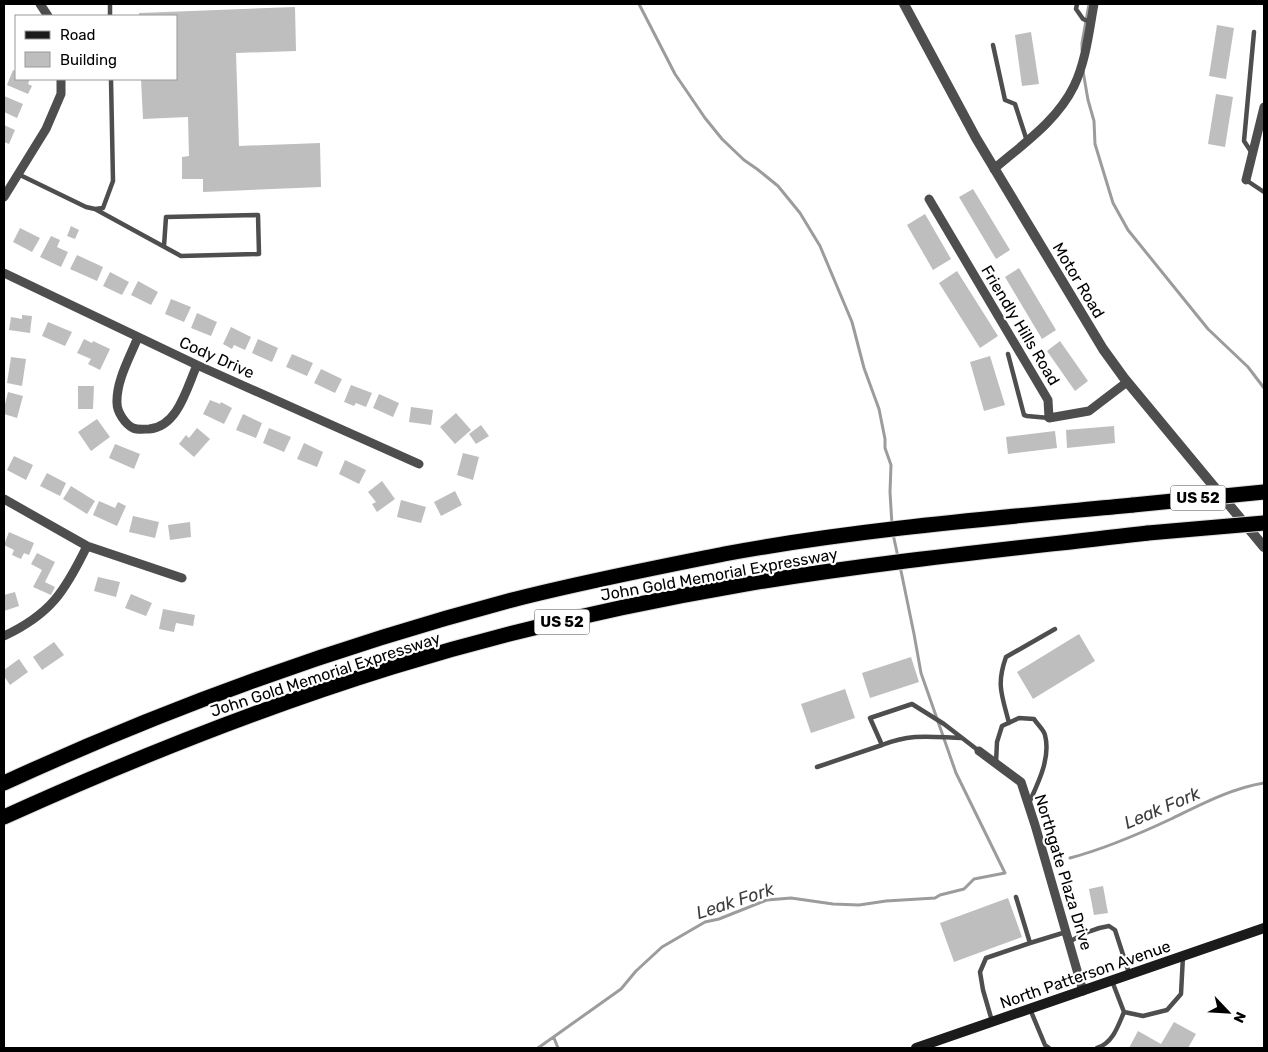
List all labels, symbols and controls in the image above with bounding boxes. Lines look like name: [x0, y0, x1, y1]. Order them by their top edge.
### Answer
legend: [15, 15, 178, 80]
text: Road: [60, 26, 96, 44]
text: Building: [60, 51, 117, 69]
street label: Motor Road: [1049, 239, 1109, 321]
street label: Friendly Hills Road: [977, 262, 1064, 389]
street label: Cody Drive: [176, 332, 257, 382]
road number: US 52: [1170, 486, 1226, 510]
street label: John Gold Memorial Expressway: [599, 544, 839, 605]
road number: US 52: [534, 610, 590, 634]
street label: John Gold Memorial Expressway: [208, 628, 443, 721]
water label: Leak Fork: [1121, 782, 1204, 834]
street label: Northgate Plaza Drive: [1031, 792, 1096, 953]
water label: Leak Fork: [693, 878, 777, 924]
street label: North Patterson Avenue: [997, 936, 1173, 1013]
north arrow: [1203, 987, 1253, 1037]
text: N: [1229, 1009, 1249, 1025]

